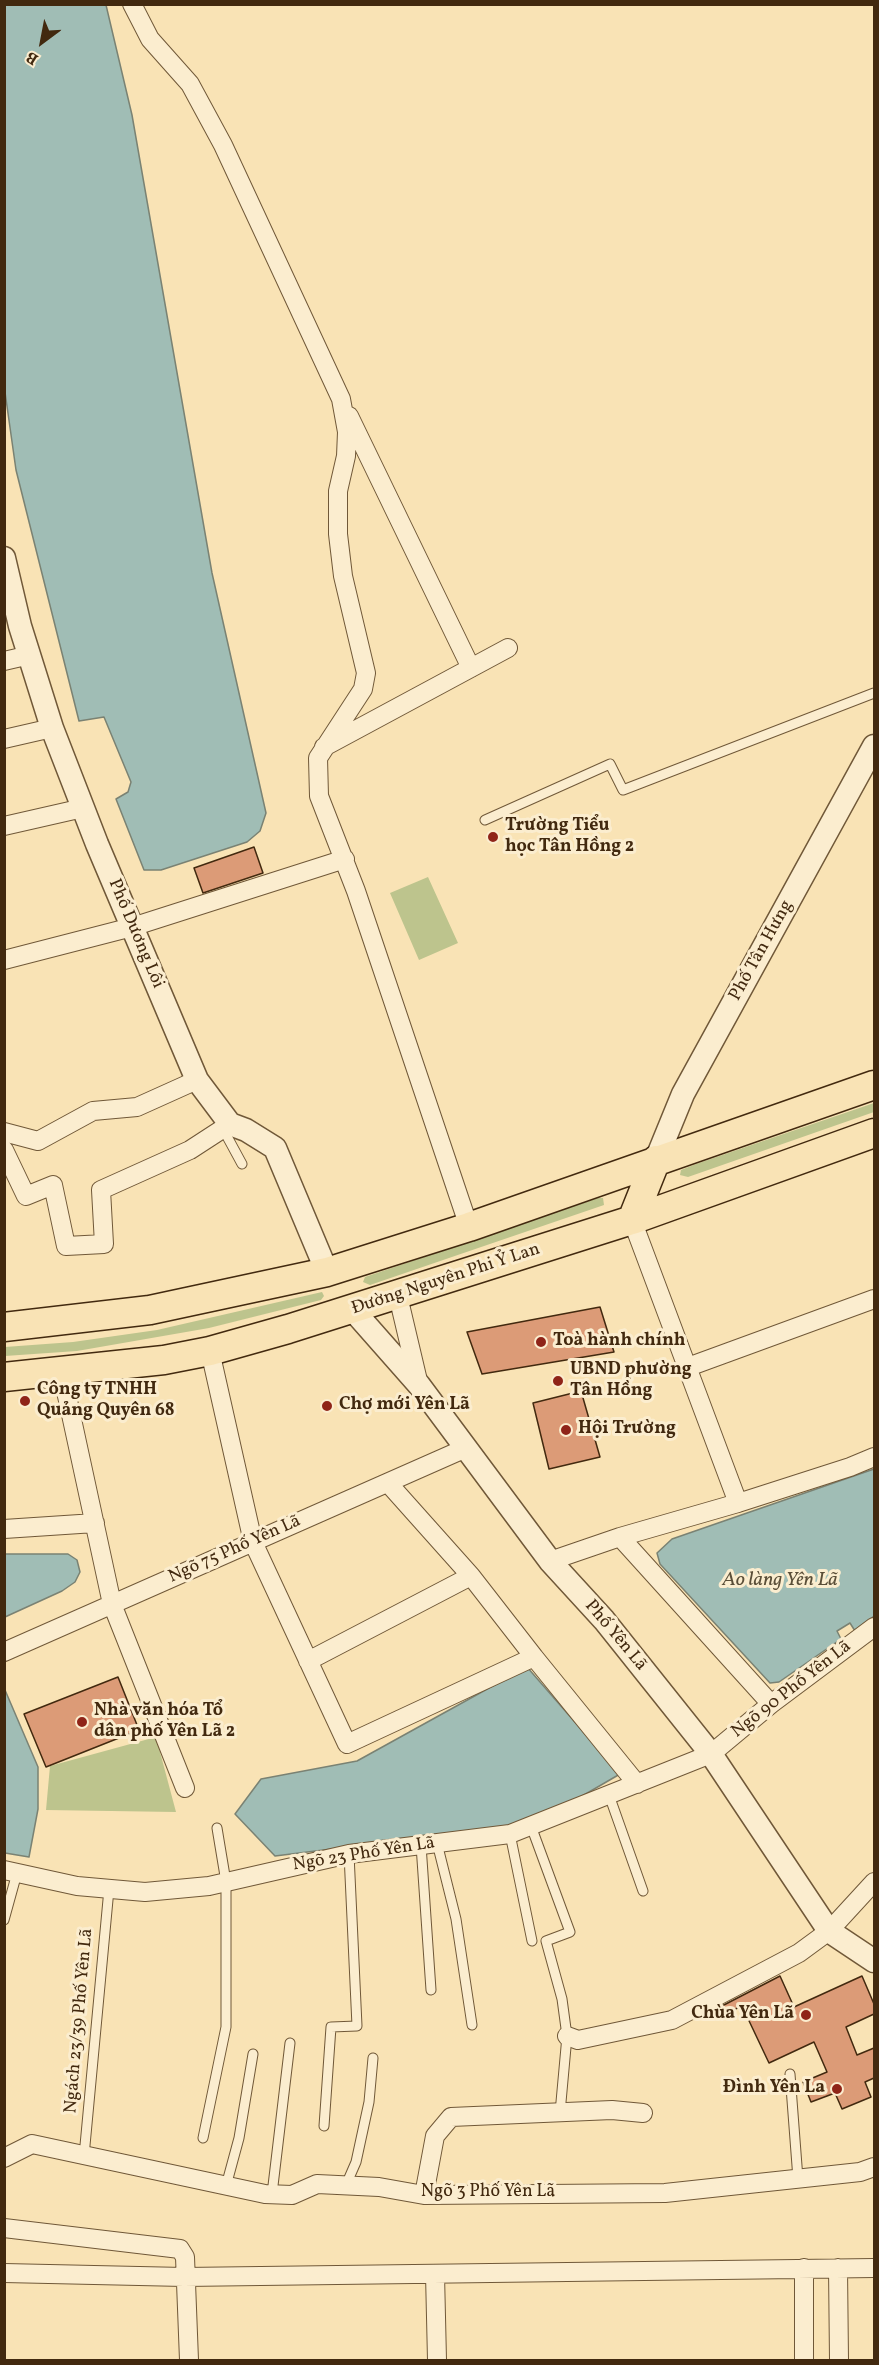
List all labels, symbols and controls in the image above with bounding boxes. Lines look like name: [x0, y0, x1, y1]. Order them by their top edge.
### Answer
north arrow: [12, 12, 72, 72]
text: B: [22, 45, 43, 69]
place label: Trường Tiểu học Tân Hồng 2: [505, 816, 634, 858]
marker: Trường Tiểu học Tân Hồng 2: [486, 830, 500, 844]
street label: Phố Dương Lôi: [102, 876, 168, 992]
street label: Phố Tân Hưng: [725, 897, 799, 1005]
street label: Đường Nguyên Phi Ỷ Lan: [349, 1239, 543, 1321]
place label: Toà hành chính: [553, 1331, 686, 1353]
marker: Toà hành chính: [534, 1335, 548, 1349]
place label: UBND phường Tân Hồng: [570, 1360, 692, 1402]
marker: UBND phường Tân Hồng: [551, 1374, 565, 1388]
place label: Công ty TNHH Quảng Quyên 68: [37, 1380, 175, 1422]
marker: Công ty TNHH Quảng Quyên 68: [18, 1394, 32, 1408]
place label: Chợ mới Yên Lã: [339, 1395, 470, 1417]
marker: Chợ mới Yên Lã: [320, 1399, 334, 1413]
place label: Hội Trường: [578, 1419, 676, 1441]
marker: Hội Trường: [559, 1423, 573, 1437]
street label: Ngõ 75 Phố Yên Lã: [165, 1511, 305, 1589]
water label: Ao làng Yên Lã: [722, 1569, 838, 1593]
street label: Phố Yên Lã: [579, 1596, 651, 1676]
street label: Ngõ 90 Phố Yên Lã: [728, 1637, 856, 1743]
place label: Nhà văn hóa Tổ dân phố Yên Lã 2: [94, 1701, 235, 1744]
marker: Nhà văn hóa Tổ dân phố Yên Lã 2: [75, 1715, 89, 1729]
street label: Ngõ 23 Phố Yên Lã: [291, 1833, 437, 1877]
street label: Ngách 23/39 Phố Yên Lã: [61, 1928, 99, 2114]
place label: Chùa Yên Lã: [691, 2004, 794, 2026]
marker: Chùa Yên Lã: [799, 2008, 813, 2022]
place label: Đình Yên La: [723, 2078, 825, 2100]
marker: Đình Yên La: [830, 2082, 844, 2096]
street label: Ngõ 3 Phố Yên Lã: [421, 2182, 555, 2204]

